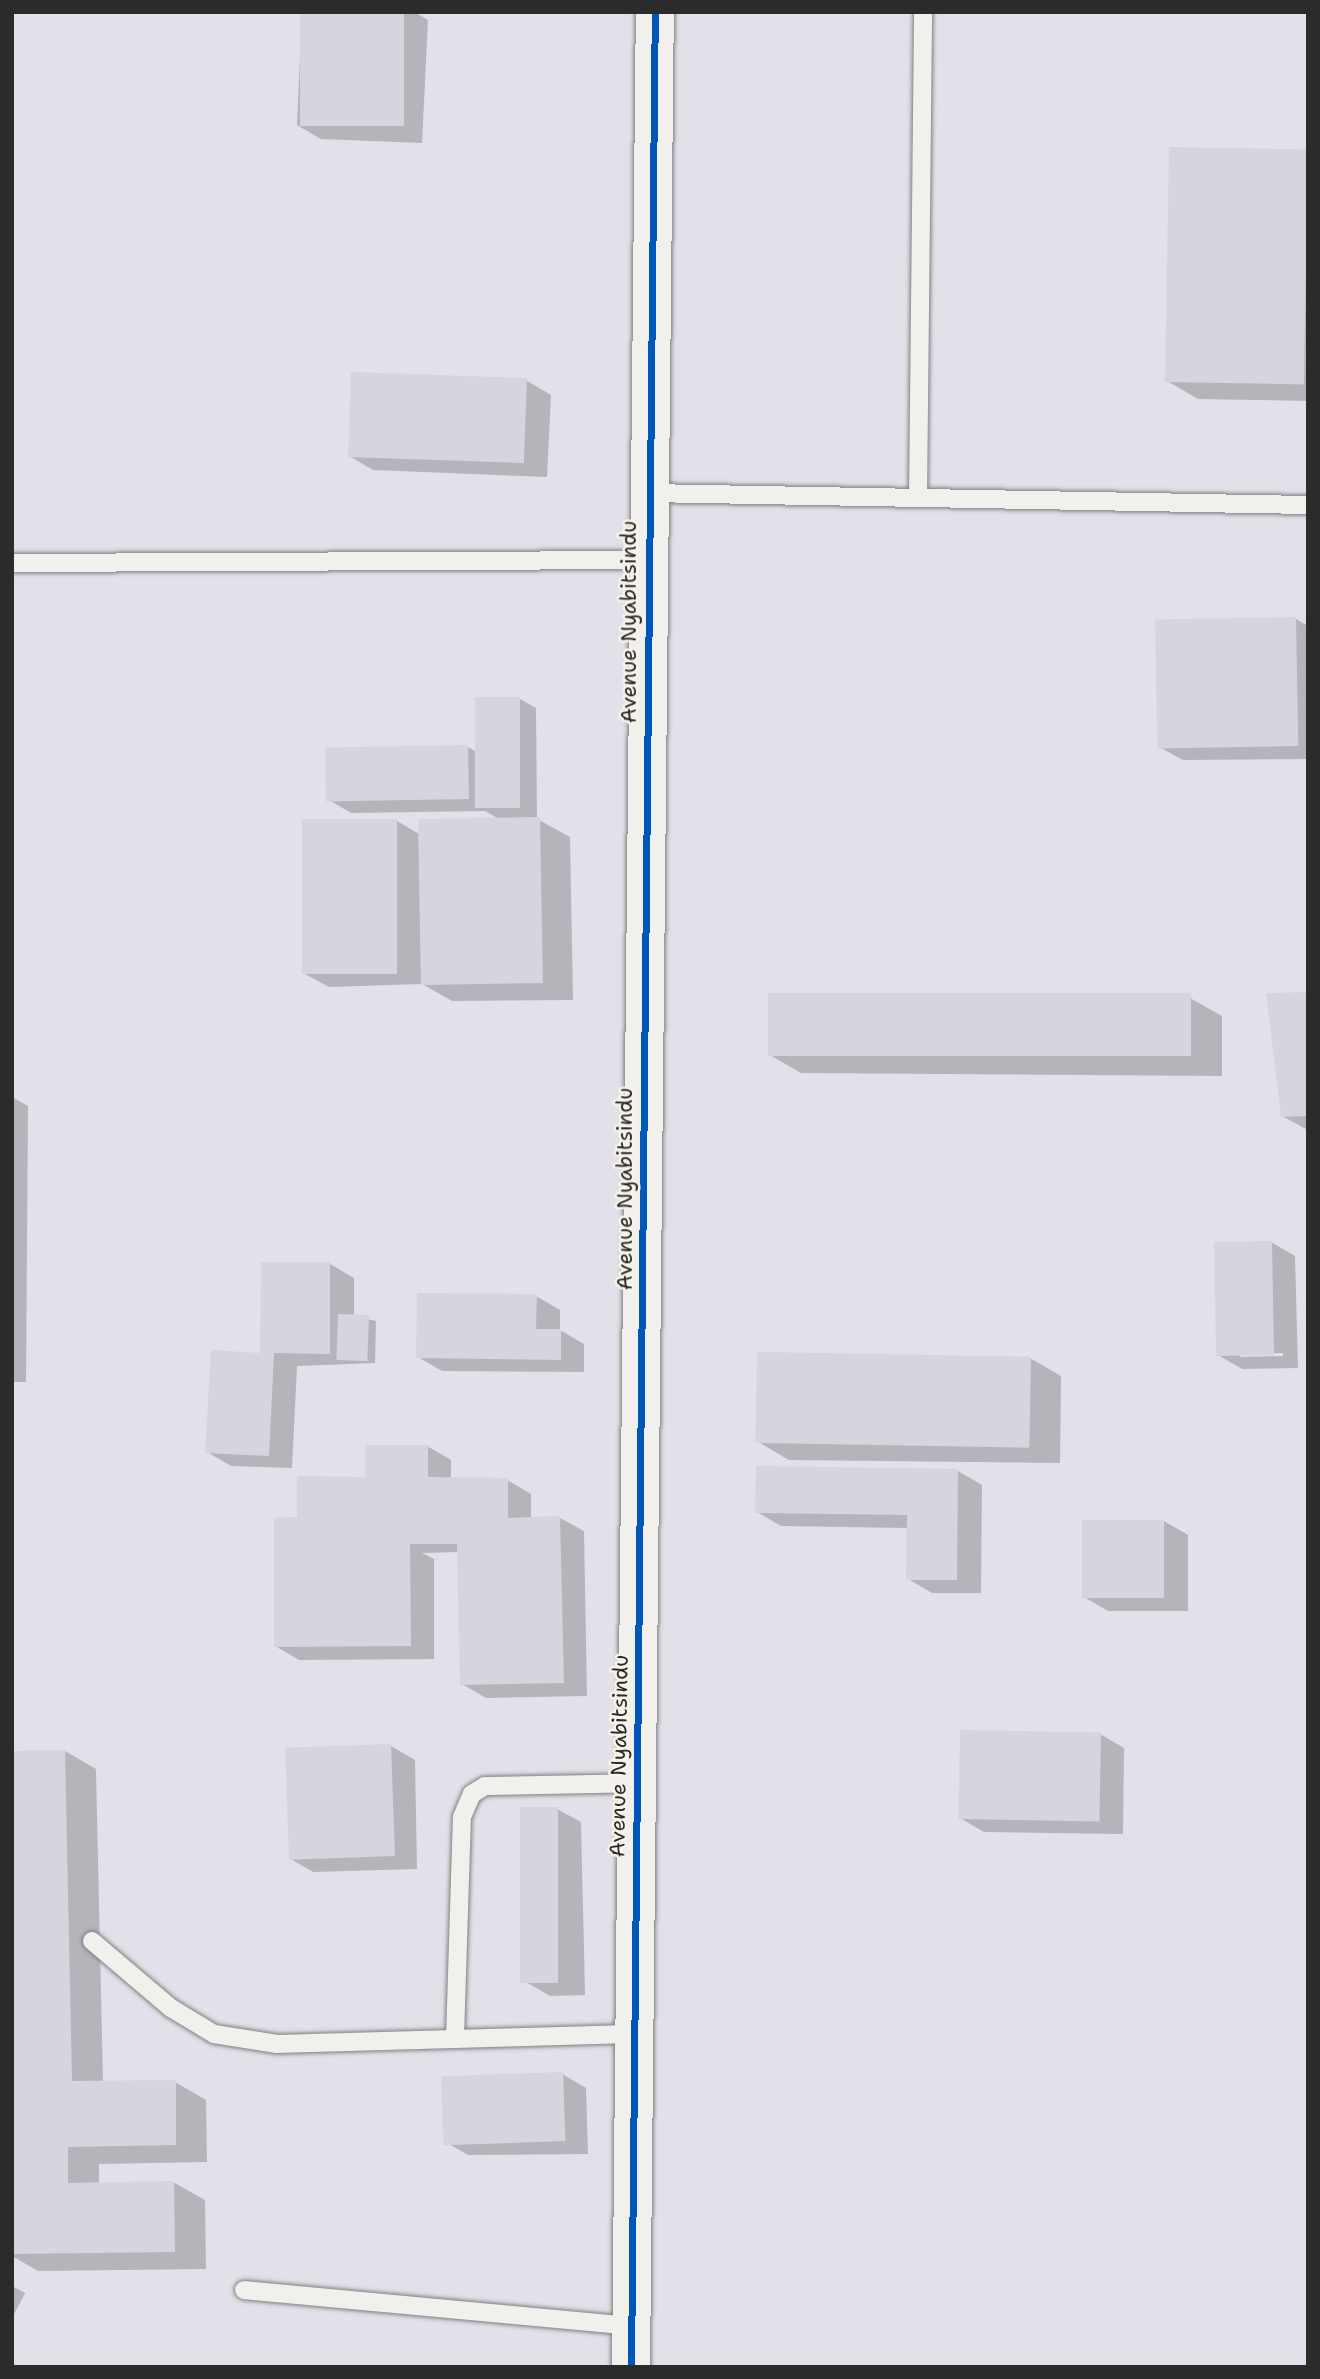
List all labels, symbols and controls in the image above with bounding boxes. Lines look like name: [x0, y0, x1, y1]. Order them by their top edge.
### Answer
street label: Avenue Nyabitsindu: [616, 521, 642, 723]
street label: Avenue Nyabitsindu: [612, 1088, 638, 1290]
street label: Avenue Nyabitsindu: [605, 1655, 633, 1857]

